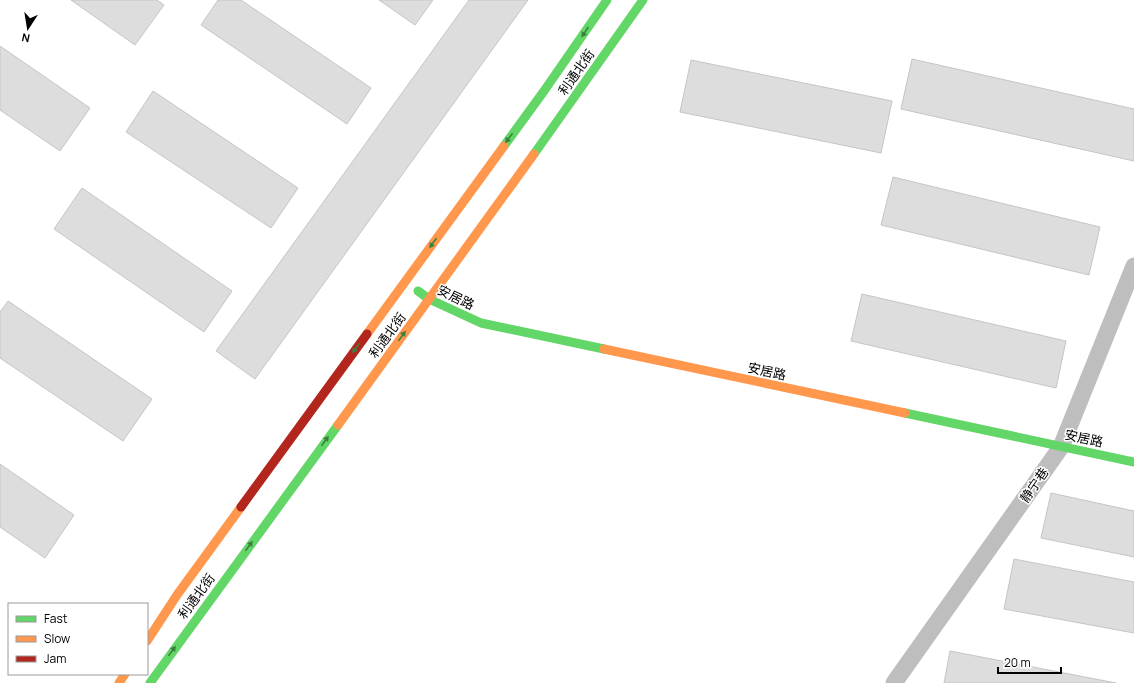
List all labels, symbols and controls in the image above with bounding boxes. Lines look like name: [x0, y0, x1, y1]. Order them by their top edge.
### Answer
north arrow: [8, 8, 48, 48]
one-way arrow: [581, 27, 589, 37]
text: N: [20, 30, 31, 46]
street label: 利通北街: [554, 46, 598, 98]
one-way arrow: [505, 133, 513, 143]
one-way arrow: [429, 238, 437, 248]
street label: 安居路: [435, 280, 477, 314]
street label: 利通北街: [364, 309, 410, 361]
one-way arrow: [398, 331, 406, 342]
one-way arrow: [352, 343, 360, 354]
street label: 安居路: [746, 358, 788, 384]
street label: 安居路: [1063, 425, 1105, 451]
one-way arrow: [321, 436, 329, 446]
street label: 静宁巷: [1015, 464, 1053, 506]
one-way arrow: [245, 541, 253, 551]
street label: 利通北街: [173, 570, 219, 622]
legend: [8, 603, 148, 675]
text: Fast: [44, 610, 68, 627]
text: Slow: [44, 630, 70, 647]
one-way arrow: [168, 646, 176, 656]
scale bar: [998, 649, 1061, 675]
text: Jam: [44, 650, 66, 667]
text: 20 m: [1004, 654, 1031, 671]

